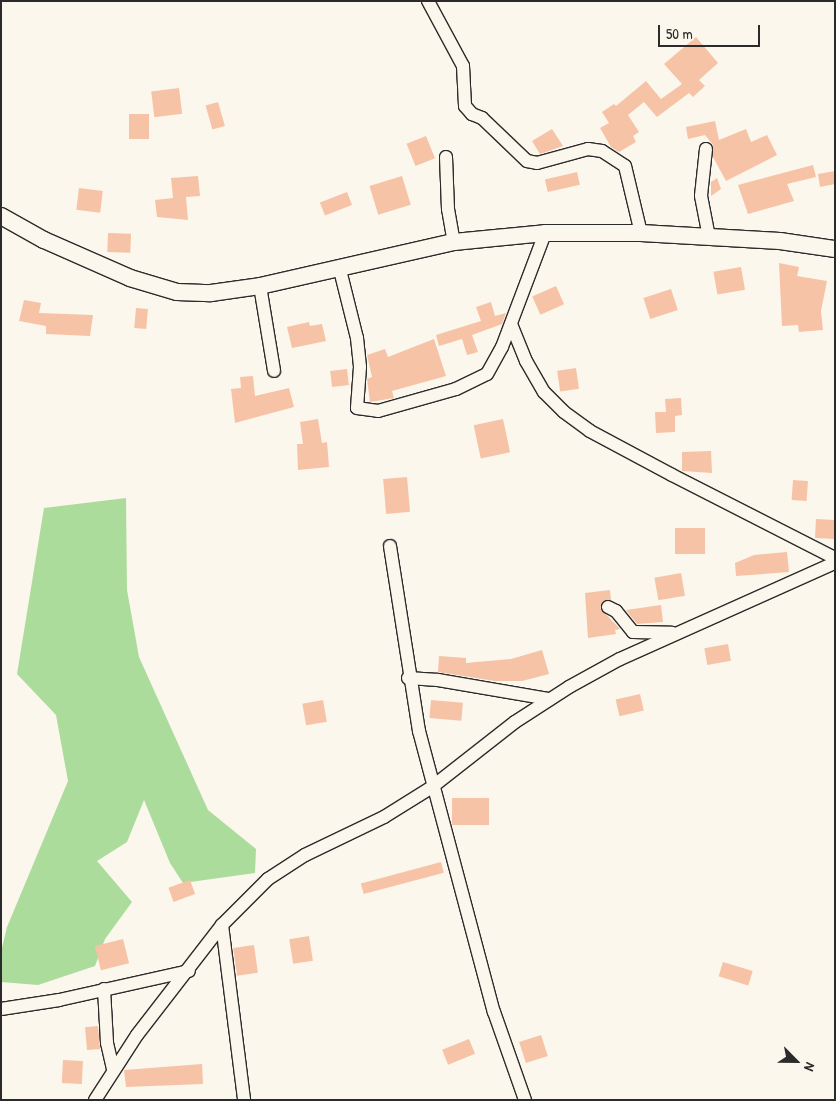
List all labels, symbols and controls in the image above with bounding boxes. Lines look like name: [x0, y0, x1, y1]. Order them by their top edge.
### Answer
scale bar: [661, 15, 764, 47]
text: 50 m: [666, 23, 693, 44]
north arrow: [771, 1036, 821, 1086]
text: N: [800, 1060, 820, 1074]

